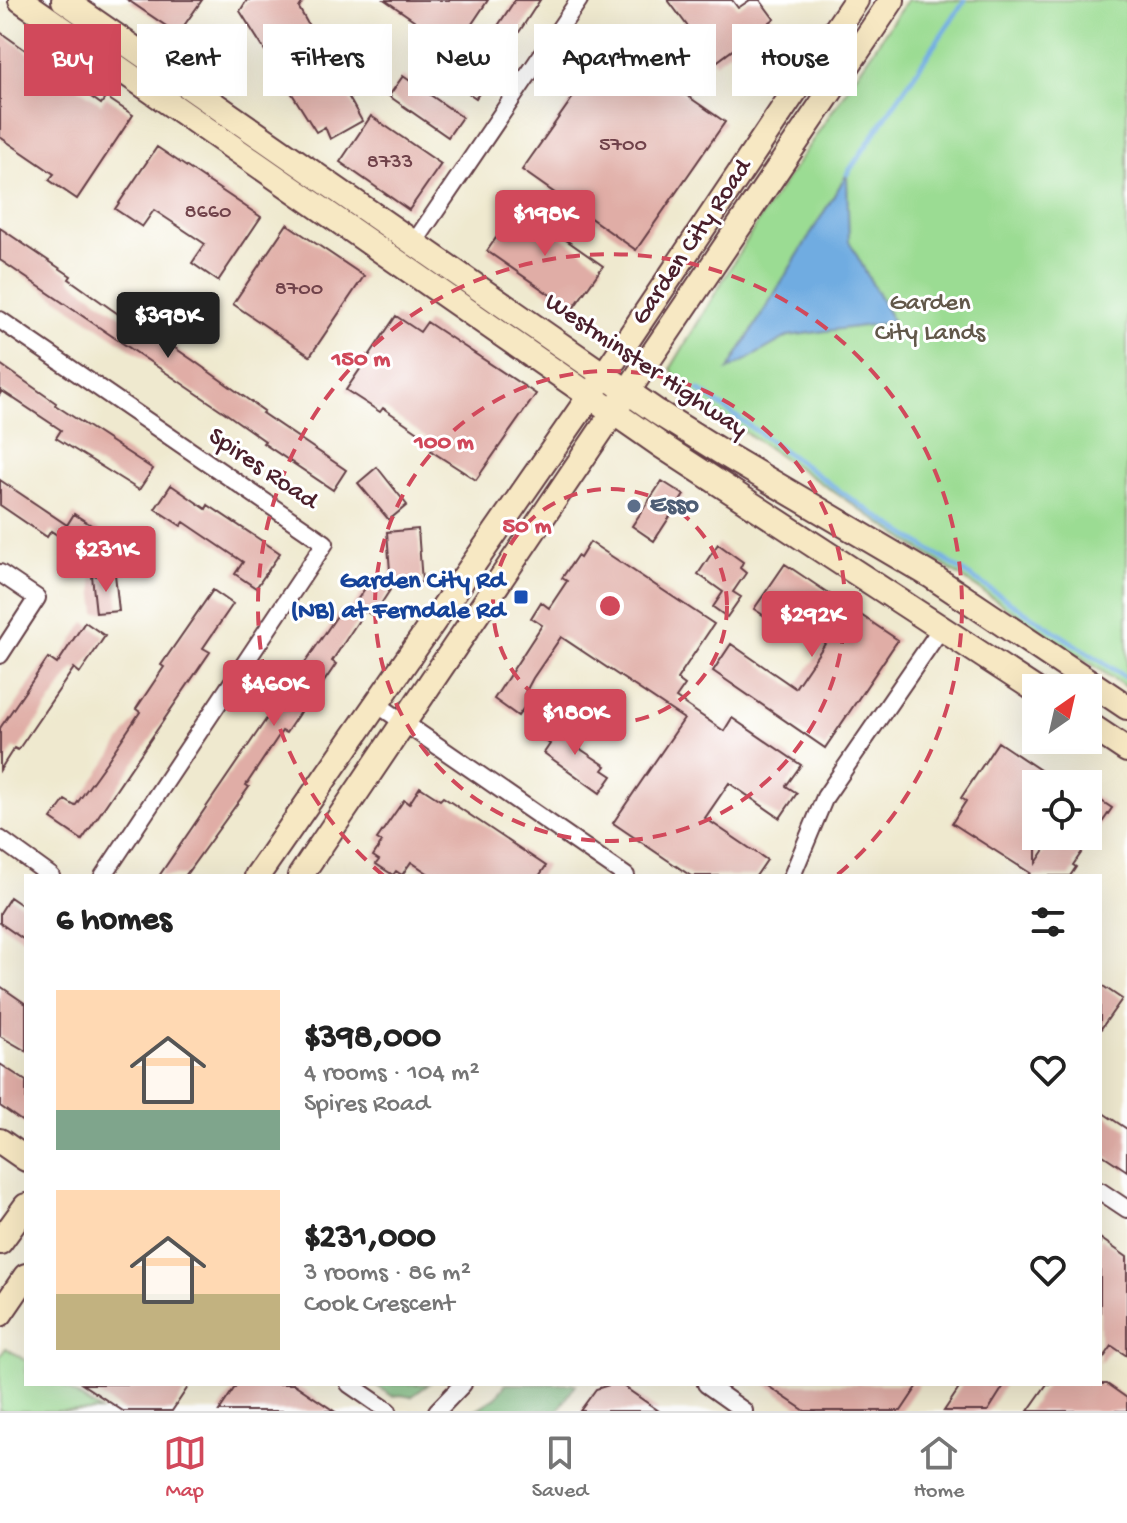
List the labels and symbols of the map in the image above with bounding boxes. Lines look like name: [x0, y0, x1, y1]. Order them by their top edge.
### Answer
house number: 5700: [599, 133, 647, 159]
house number: 8733: [367, 150, 413, 176]
street label: Garden City Road: [626, 153, 761, 332]
pin: $198K: [489, 190, 601, 258]
house number: 8660: [185, 200, 231, 226]
house number: 8700: [275, 277, 323, 303]
street label: Westminster Highway: [538, 288, 752, 446]
park label: Garden City Lands: [875, 289, 987, 350]
pin: $398K: [112, 292, 224, 360]
text: 150 m: [331, 346, 390, 375]
street label: Spires Road: [201, 422, 324, 519]
text: 100 m: [413, 429, 474, 458]
place label: Esso: [650, 491, 699, 522]
marker: Esso: [625, 497, 643, 515]
text: 50 m: [503, 513, 551, 542]
pin: $231K: [50, 526, 162, 594]
place label: Garden City Rd (NB) at Ferndale Rd: [291, 567, 508, 628]
marker: Garden City Rd (NB) at Ferndale Rd: [512, 588, 530, 606]
pin: $292K: [756, 591, 868, 659]
centre of rings: [596, 592, 624, 620]
pin: $460K: [218, 660, 330, 728]
north arrow: [1022, 674, 1102, 754]
pin: $180K: [519, 689, 631, 757]

